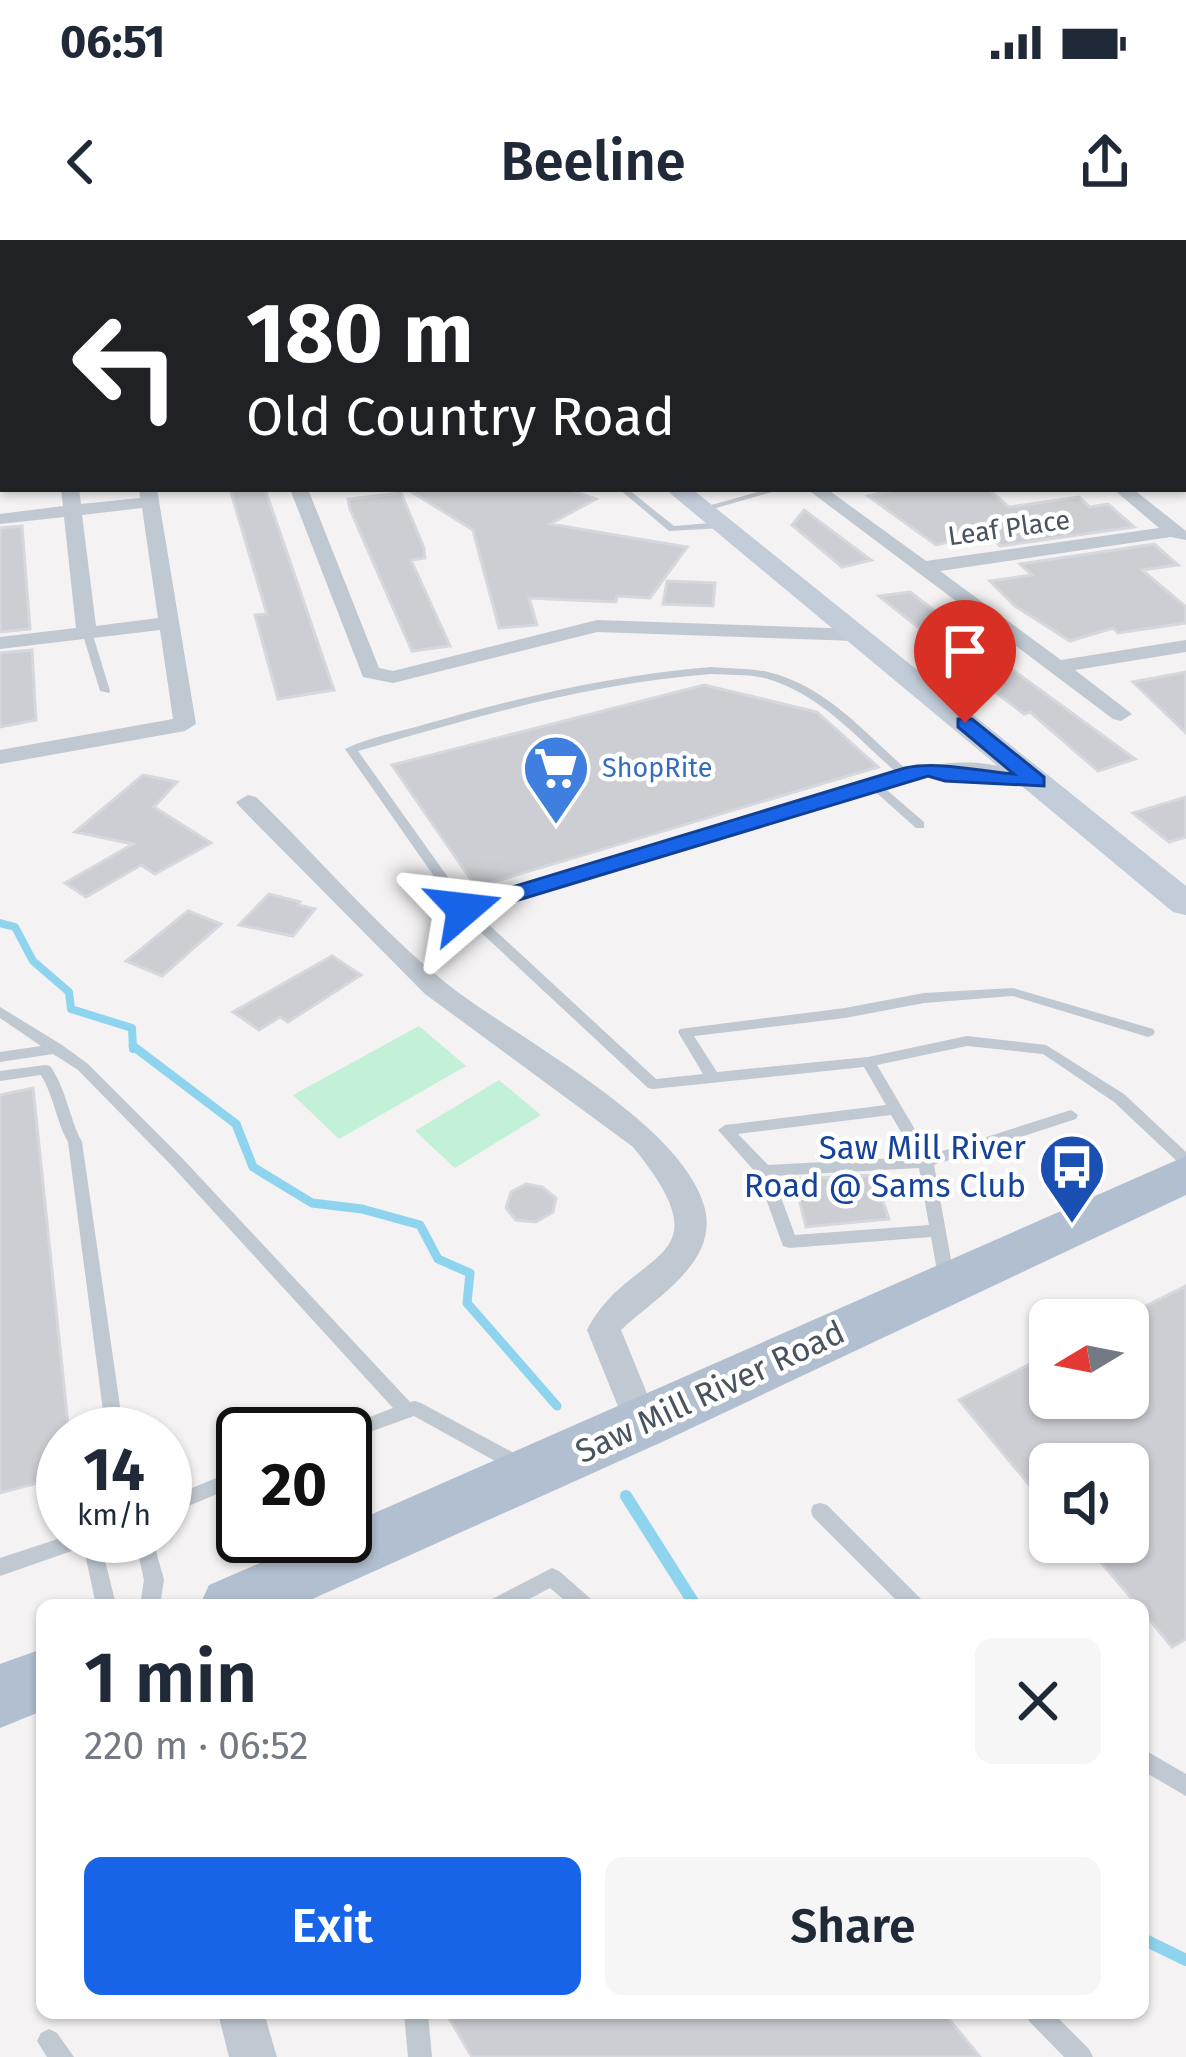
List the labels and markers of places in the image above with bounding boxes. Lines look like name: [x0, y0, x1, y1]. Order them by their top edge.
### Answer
pin: [914, 600, 1016, 723]
supermarket icon: ShopRite: [521, 733, 591, 827]
place label: ShopRite: [602, 752, 712, 784]
place label: Saw Mill River Road @ Sams Club: [744, 1128, 1026, 1206]
bus stop icon: Saw Mill River Road @ Sams Club: [1037, 1132, 1107, 1226]

